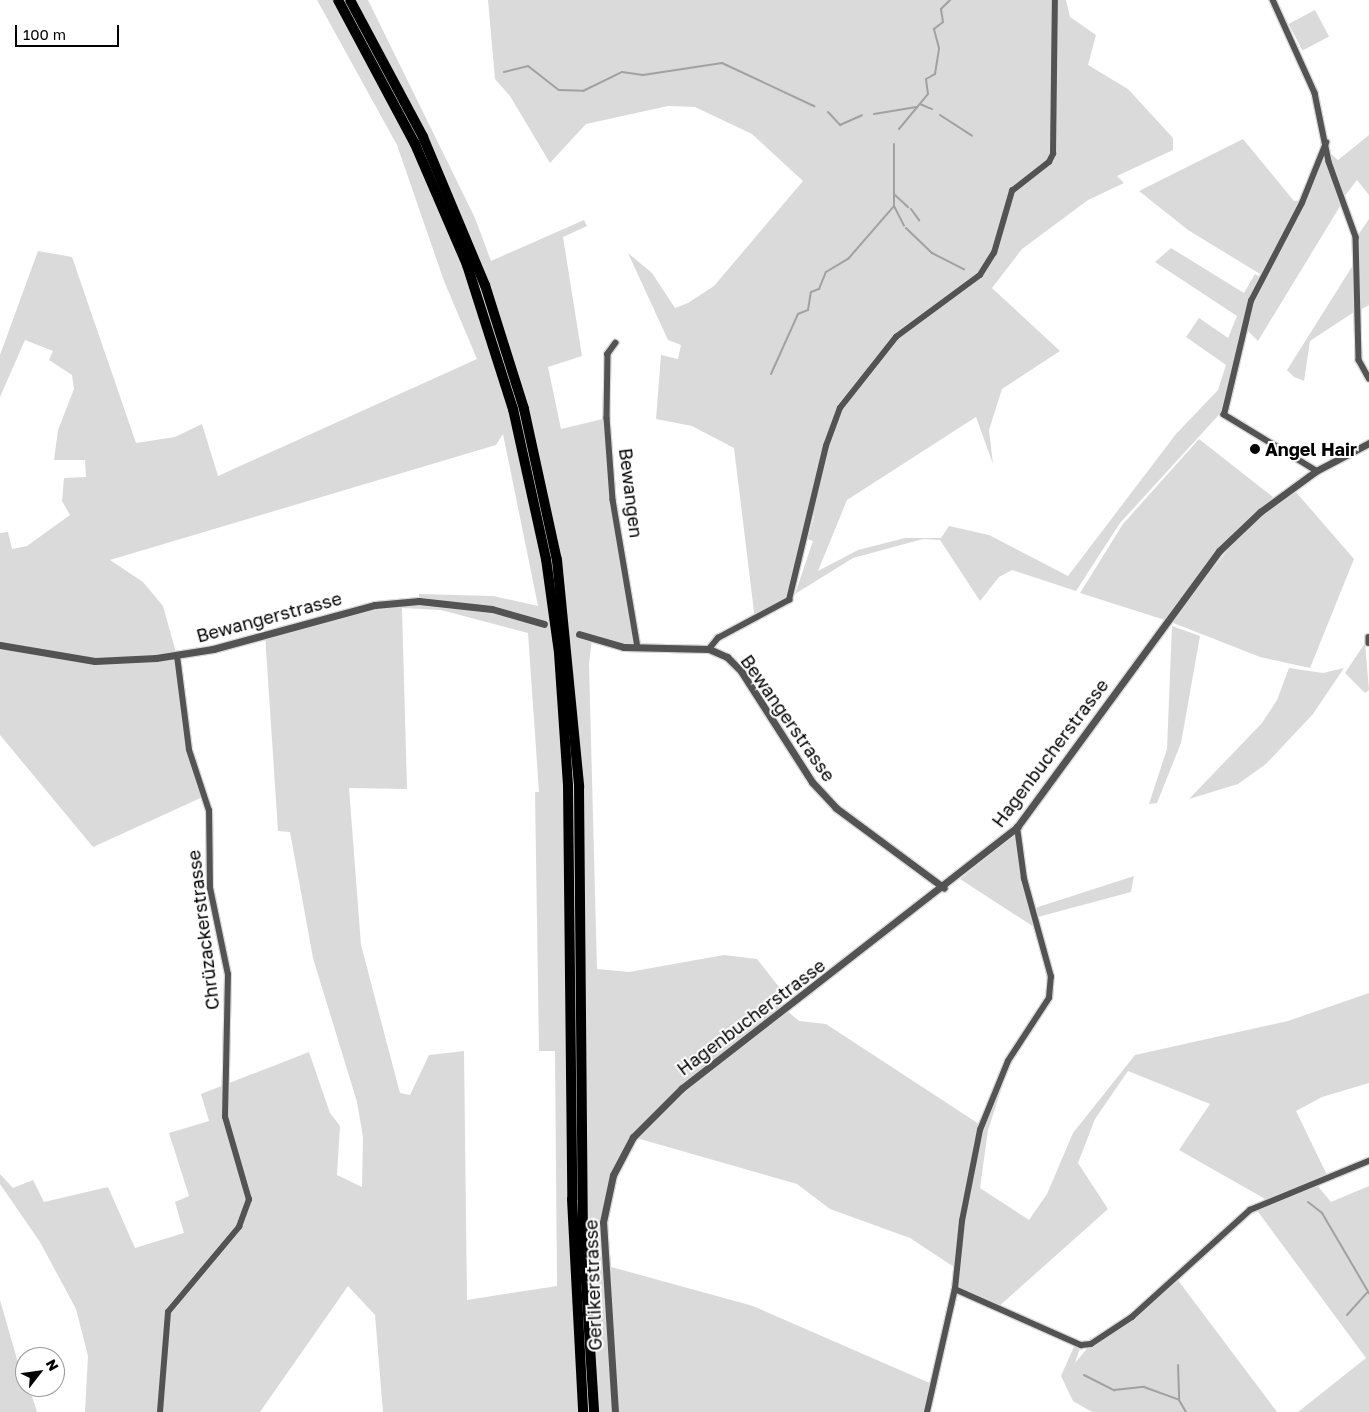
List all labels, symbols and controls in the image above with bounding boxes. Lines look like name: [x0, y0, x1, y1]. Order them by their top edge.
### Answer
scale bar: [18, 15, 121, 47]
text: 100 m: [23, 25, 66, 43]
place label: Angel Hair: [1265, 438, 1357, 460]
marker: Angel Hair: [1249, 443, 1261, 455]
street label: Bewangen: [615, 447, 647, 539]
street label: Bewangerstrasse: [194, 587, 344, 647]
street label: Bewangerstrasse: [736, 651, 840, 785]
street label: Hagenbucherstrasse: [987, 675, 1113, 831]
street label: Chrüzackerstrasse: [182, 849, 224, 1011]
street label: Hagenbucherstrasse: [673, 954, 829, 1080]
street label: Gerlikerstrasse: [580, 1219, 606, 1351]
north arrow: [15, 1347, 65, 1397]
text: N: [43, 1356, 63, 1374]

